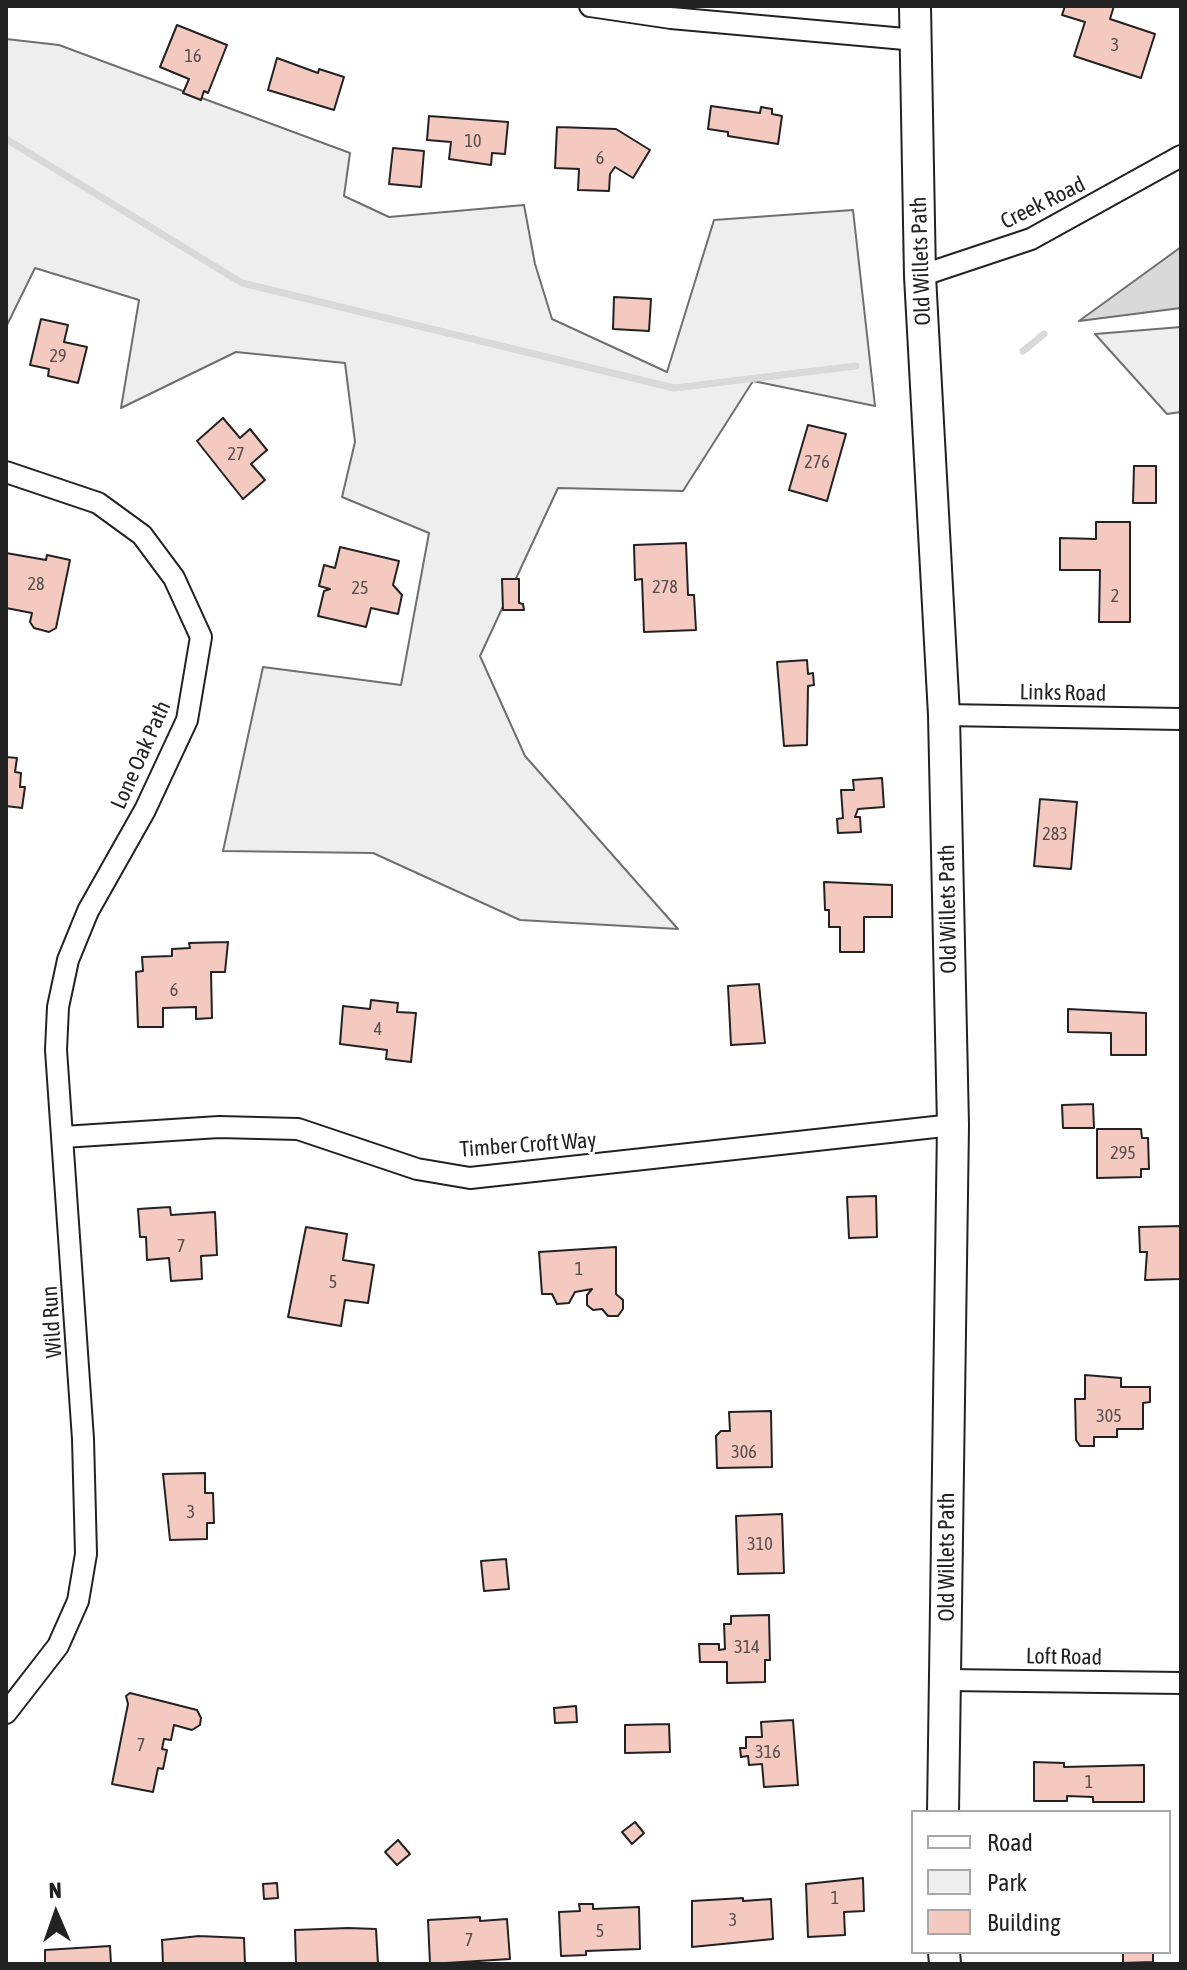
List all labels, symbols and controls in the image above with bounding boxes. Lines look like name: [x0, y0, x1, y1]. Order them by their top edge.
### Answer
house number: 3: [1111, 34, 1119, 56]
house number: 16: [185, 45, 201, 67]
house number: 10: [465, 130, 481, 152]
house number: 6: [596, 147, 604, 169]
street label: Creek Road: [996, 171, 1090, 235]
street label: Old Willets Path: [906, 196, 936, 326]
house number: 29: [50, 345, 66, 367]
house number: 27: [228, 443, 244, 465]
house number: 276: [804, 451, 830, 473]
house number: 28: [28, 573, 44, 595]
house number: 278: [652, 576, 678, 598]
house number: 25: [352, 577, 368, 599]
house number: 2: [1111, 585, 1119, 607]
street label: Links Road: [1019, 679, 1107, 707]
street label: Lone Oak Path: [105, 697, 177, 813]
house number: 283: [1042, 823, 1068, 845]
street label: Old Willets Path: [934, 844, 962, 974]
house number: 6: [170, 979, 178, 1001]
house number: 4: [374, 1018, 382, 1040]
street label: Timber Croft Way: [459, 1127, 597, 1163]
house number: 295: [1110, 1142, 1136, 1164]
house number: 7: [177, 1235, 185, 1257]
house number: 1: [575, 1258, 583, 1280]
house number: 5: [329, 1271, 337, 1293]
street label: Wild Run: [36, 1285, 68, 1359]
house number: 305: [1096, 1405, 1122, 1427]
house number: 306: [731, 1441, 757, 1463]
street label: Old Willets Path: [934, 1492, 960, 1622]
house number: 3: [187, 1501, 195, 1523]
house number: 310: [747, 1533, 773, 1555]
house number: 314: [734, 1636, 760, 1658]
street label: Loft Road: [1026, 1643, 1102, 1671]
house number: 7: [137, 1734, 145, 1756]
house number: 316: [755, 1741, 781, 1763]
house number: 1: [1085, 1771, 1093, 1793]
legend: [911, 1810, 1171, 1954]
text: Road: [987, 1829, 1033, 1856]
text: Park: [987, 1869, 1027, 1896]
north arrow: [16, 1874, 96, 1954]
text: N: [48, 1877, 62, 1903]
house number: 1: [831, 1887, 839, 1909]
house number: 3: [729, 1909, 737, 1931]
text: Building: [987, 1909, 1060, 1936]
house number: 5: [596, 1920, 604, 1942]
house number: 7: [465, 1929, 473, 1951]

